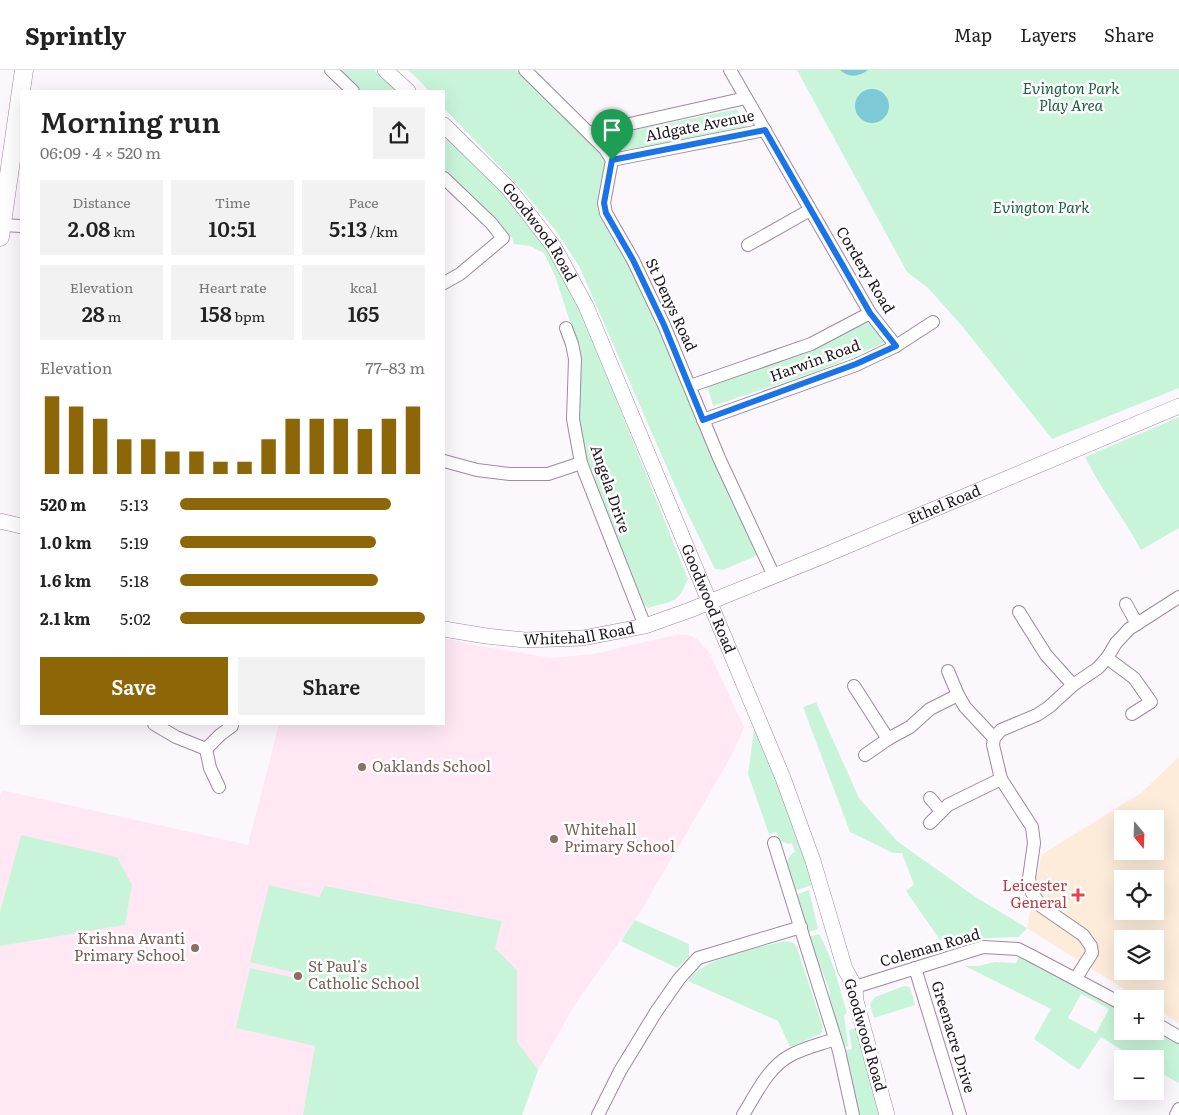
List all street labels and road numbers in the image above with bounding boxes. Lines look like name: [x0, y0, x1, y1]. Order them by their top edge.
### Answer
street label: Aldgate Avenue: [643, 103, 756, 146]
street label: Goodwood Road: [498, 177, 583, 285]
street label: Cordery Road: [831, 221, 901, 317]
street label: St Denys Road: [641, 254, 704, 355]
street label: Harwin Road: [766, 333, 863, 387]
street label: Angela Drive: [586, 441, 637, 536]
street label: Ethel Road: [904, 478, 984, 529]
street label: Goodwood Road: [676, 540, 743, 656]
street label: Whitehall Road: [523, 615, 636, 650]
street label: Coleman Road: [877, 921, 982, 972]
street label: Goodwood Road: [839, 975, 894, 1094]
street label: Greenacre Drive: [926, 978, 982, 1096]

